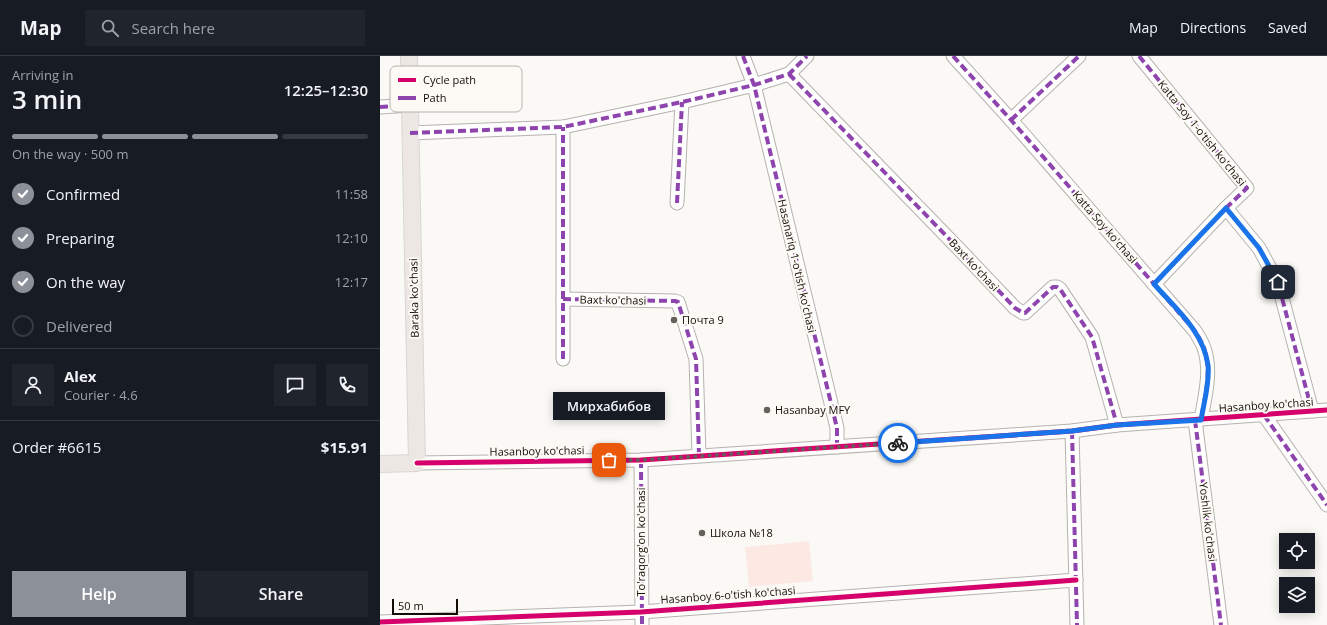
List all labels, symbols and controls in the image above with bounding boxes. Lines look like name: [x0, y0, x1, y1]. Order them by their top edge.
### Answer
search box: [85, 10, 365, 46]
text: Map: [20, 15, 61, 41]
icon: search: [99, 17, 121, 39]
text: Search here: [131, 18, 215, 38]
text: Map: [1129, 18, 1158, 37]
text: Directions: [1180, 18, 1246, 37]
text: Saved: [1268, 18, 1307, 37]
text: Arriving in: [12, 66, 74, 84]
legend: [390, 66, 522, 112]
text: Cycle path: [423, 72, 476, 87]
street label: Katta Soy 1-o'tish ko'chasi: [1155, 77, 1250, 189]
text: 12:25–12:30: [284, 80, 368, 100]
text: 3 min: [12, 81, 82, 117]
text: Path: [423, 90, 446, 105]
text: On the way · 500 m: [12, 145, 128, 163]
icon: check: [12, 183, 34, 205]
text: Confirmed: [46, 184, 120, 204]
text: 11:58: [335, 185, 368, 203]
street label: Katta Soy ko'chasi: [1070, 187, 1141, 266]
street label: Hasanariq 1-o'tish ko'chasi: [775, 198, 820, 334]
icon: check: [12, 227, 34, 249]
text: Preparing: [46, 228, 114, 248]
text: 12:10: [335, 229, 368, 247]
street label: Baxt ko'chasi: [946, 235, 1003, 294]
street label: Baraka ko'chasi: [405, 258, 422, 338]
pin: [1261, 265, 1295, 299]
icon: check: [12, 271, 34, 293]
icon: home: [1267, 271, 1289, 293]
text: On the way: [46, 272, 125, 292]
text: 12:17: [335, 273, 368, 291]
street label: Baxt ko'chasi: [580, 291, 646, 308]
place label: Почта 9: [682, 312, 724, 327]
marker: Почта 9: [669, 315, 679, 325]
text: Delivered: [46, 316, 113, 336]
button: person: [12, 364, 54, 406]
button: chat: [274, 364, 316, 406]
button: phone: [326, 364, 368, 406]
text: Alex: [64, 366, 96, 386]
text: Courier · 4.6: [64, 386, 138, 404]
callout: Мирхабибов: [553, 392, 665, 420]
street label: Hasanboy ko'chasi: [1218, 394, 1314, 415]
text: Мирхабибов: [567, 397, 651, 415]
place label: Hasanbay MFY: [775, 402, 851, 417]
marker: Hasanbay MFY: [762, 405, 772, 415]
courier: [878, 423, 918, 463]
icon: bike: [887, 432, 909, 454]
text: Order #6615: [12, 437, 101, 457]
text: $15.91: [321, 437, 368, 457]
street label: Hasanboy ko'chasi: [489, 442, 585, 459]
pin: [592, 443, 626, 477]
icon: bag: [598, 449, 620, 471]
street label: Yoshlik ko'chasi: [1196, 481, 1221, 563]
street label: To'raqorg'on ko'chasi: [633, 487, 648, 597]
place label: Школа №18: [710, 525, 773, 540]
marker: Школа №18: [697, 528, 707, 538]
map controls: [1279, 533, 1315, 613]
button: locate: [1279, 533, 1315, 569]
button: Help: [12, 571, 186, 617]
button: Share: [194, 571, 368, 617]
button: layers: [1279, 577, 1315, 613]
street label: Hasanboy 6-o'tish ko'chasi: [660, 582, 796, 607]
scale bar: [392, 597, 458, 616]
text: 50 m: [398, 598, 424, 613]

